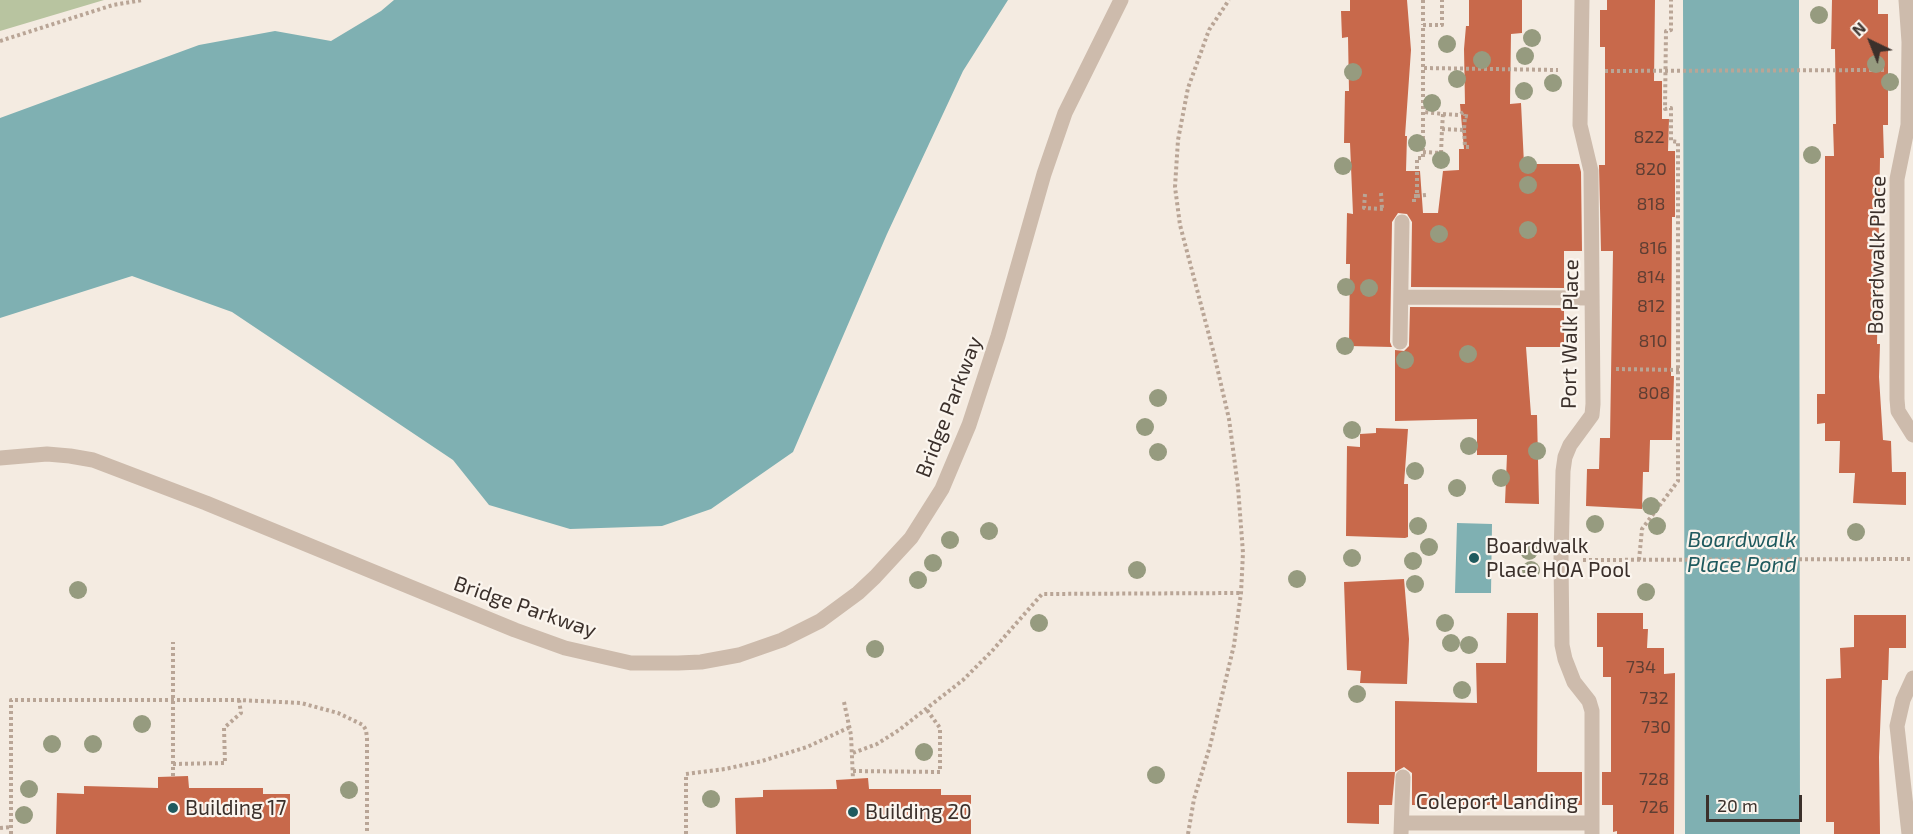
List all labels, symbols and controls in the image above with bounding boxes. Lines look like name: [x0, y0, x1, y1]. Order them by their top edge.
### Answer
north arrow: [1841, 12, 1901, 72]
text: N: [1848, 18, 1869, 39]
house number: 822: [1633, 126, 1665, 148]
house number: 820: [1635, 158, 1667, 180]
street label: Boardwalk Place: [1863, 175, 1891, 335]
house number: 818: [1636, 193, 1666, 215]
house number: 816: [1639, 237, 1667, 259]
street label: Port Walk Place: [1556, 259, 1584, 409]
house number: 814: [1636, 266, 1666, 288]
house number: 812: [1637, 295, 1665, 317]
house number: 810: [1639, 330, 1667, 352]
street label: Bridge Parkway: [911, 333, 987, 481]
house number: 808: [1638, 382, 1670, 404]
water label: Boardwalk Place Pond: [1687, 527, 1797, 578]
place label: Boardwalk Place HOA Pool: [1486, 533, 1630, 583]
marker: Boardwalk Place HOA Pool: [1467, 551, 1481, 565]
street label: Bridge Parkway: [450, 571, 600, 643]
house number: 734: [1626, 656, 1656, 678]
house number: 732: [1639, 687, 1669, 709]
house number: 730: [1641, 716, 1671, 738]
house number: 728: [1639, 768, 1669, 790]
scale bar: [1709, 783, 1805, 821]
street label: Coleport Landing: [1416, 789, 1578, 815]
text: 20 m: [1717, 794, 1758, 816]
place label: Building 17: [185, 795, 286, 821]
house number: 726: [1639, 796, 1669, 818]
place label: Building 20: [865, 799, 972, 825]
marker: Building 17: [166, 801, 180, 815]
marker: Building 20: [846, 805, 860, 819]

